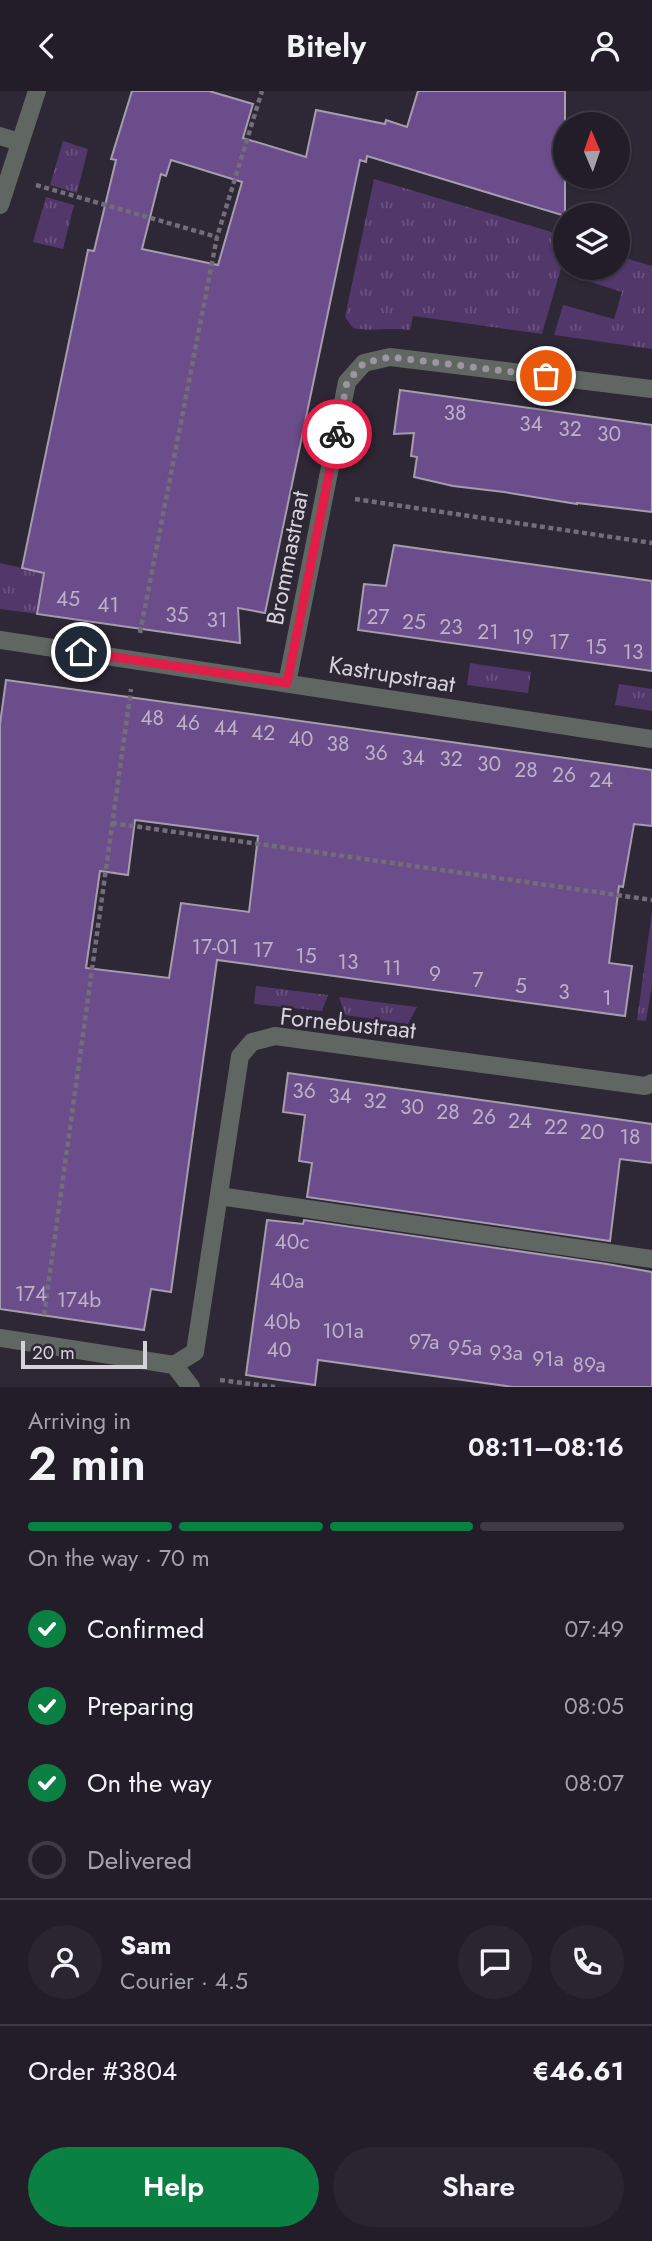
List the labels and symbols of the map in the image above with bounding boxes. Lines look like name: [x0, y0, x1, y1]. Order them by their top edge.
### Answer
north arrow: [553, 112, 630, 189]
pin: [516, 346, 576, 406]
house number: 38: [444, 398, 466, 428]
courier: [302, 399, 372, 469]
house number: 34: [519, 409, 543, 439]
house number: 32: [558, 414, 582, 444]
house number: 30: [597, 419, 621, 449]
street label: Brommastraat: [257, 488, 317, 628]
house number: 45: [56, 584, 80, 614]
house number: 41: [97, 590, 119, 620]
house number: 35: [165, 600, 189, 630]
house number: 27: [367, 602, 389, 632]
house number: 31: [207, 605, 227, 635]
house number: 25: [402, 607, 426, 637]
house number: 23: [439, 612, 463, 642]
house number: 21: [477, 617, 499, 647]
pin: [51, 622, 111, 682]
house number: 19: [512, 622, 534, 652]
house number: 17: [549, 627, 569, 657]
house number: 15: [585, 632, 607, 662]
house number: 13: [623, 637, 643, 667]
street label: Kastrupstraat: [326, 647, 458, 701]
house number: 48: [140, 703, 164, 733]
house number: 46: [176, 708, 200, 738]
house number: 44: [214, 713, 238, 743]
house number: 42: [251, 718, 275, 748]
house number: 40: [289, 724, 313, 754]
house number: 38: [327, 729, 349, 759]
house number: 36: [364, 738, 388, 768]
house number: 34: [401, 743, 425, 773]
house number: 32: [439, 744, 463, 774]
house number: 30: [477, 749, 501, 779]
house number: 28: [514, 755, 538, 785]
house number: 26: [552, 760, 576, 790]
house number: 24: [589, 765, 613, 795]
house number: 17-01: [192, 932, 238, 962]
house number: 17: [253, 935, 273, 965]
house number: 15: [295, 941, 317, 971]
house number: 13: [338, 947, 358, 977]
house number: 11: [383, 953, 401, 983]
house number: 9: [429, 959, 441, 989]
house number: 7: [472, 965, 484, 995]
house number: 5: [515, 971, 527, 1001]
house number: 3: [558, 977, 570, 1007]
house number: 1: [602, 983, 612, 1013]
street label: Fornebustraat: [278, 998, 418, 1048]
house number: 36: [292, 1076, 316, 1106]
house number: 34: [328, 1081, 352, 1111]
house number: 32: [363, 1086, 387, 1116]
house number: 30: [400, 1092, 424, 1122]
house number: 28: [436, 1097, 460, 1127]
house number: 26: [472, 1102, 496, 1132]
house number: 24: [508, 1106, 532, 1136]
house number: 22: [544, 1112, 568, 1142]
house number: 20: [580, 1117, 604, 1147]
house number: 18: [620, 1122, 640, 1152]
house number: 40c: [275, 1227, 309, 1257]
house number: 40a: [270, 1266, 304, 1296]
house number: 174: [15, 1279, 47, 1309]
house number: 174b: [57, 1285, 101, 1315]
house number: 40b: [264, 1307, 300, 1337]
house number: 101a: [322, 1316, 364, 1346]
house number: 97a: [409, 1327, 439, 1357]
house number: 95a: [448, 1333, 482, 1363]
house number: 40: [267, 1335, 291, 1365]
scale bar: [21, 1338, 147, 1370]
house number: 93a: [489, 1338, 523, 1368]
house number: 91a: [532, 1344, 564, 1374]
house number: 89a: [572, 1350, 606, 1380]

